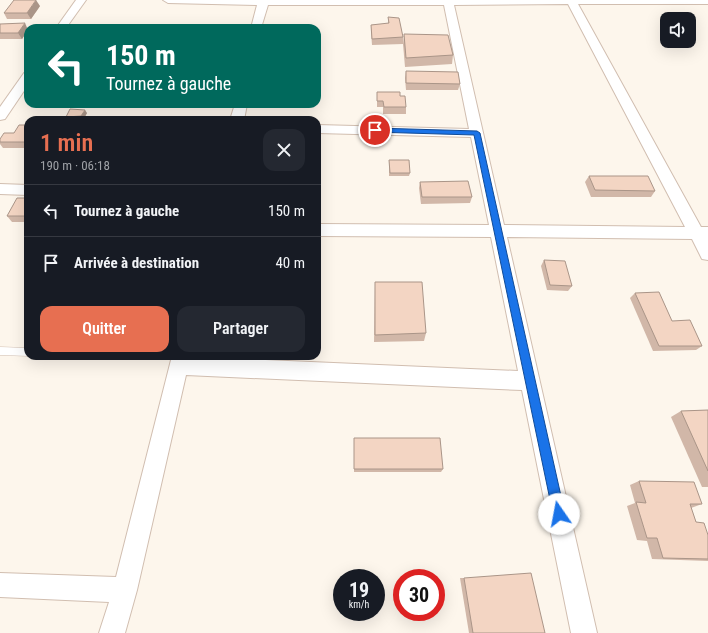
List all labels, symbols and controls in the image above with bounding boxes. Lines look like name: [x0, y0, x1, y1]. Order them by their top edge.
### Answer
map controls: [660, 12, 696, 48]
button: sound: [660, 12, 696, 48]
text: 150 m: [106, 39, 176, 72]
icon: left: [40, 40, 92, 92]
text: Tournez à gauche: [106, 73, 231, 94]
pin: [358, 113, 392, 147]
icon: arrive: [364, 119, 386, 141]
text: 1 min: [40, 129, 93, 157]
button: close: [263, 129, 305, 171]
text: 190 m · 06:18: [40, 158, 110, 173]
icon: left: [40, 200, 62, 222]
text: Tournez à gauche: [74, 202, 179, 220]
text: 150 m: [268, 202, 305, 220]
icon: arrive: [40, 252, 62, 274]
text: Arrivée à destination: [74, 254, 199, 272]
text: 40 m: [275, 254, 305, 272]
button: Quitter: [40, 306, 169, 352]
button: Partager: [177, 306, 305, 352]
position arrow: [538, 493, 580, 535]
speed limit sign: 30: [393, 569, 445, 621]
text: 19: [349, 578, 369, 602]
text: km/h: [349, 599, 369, 610]

